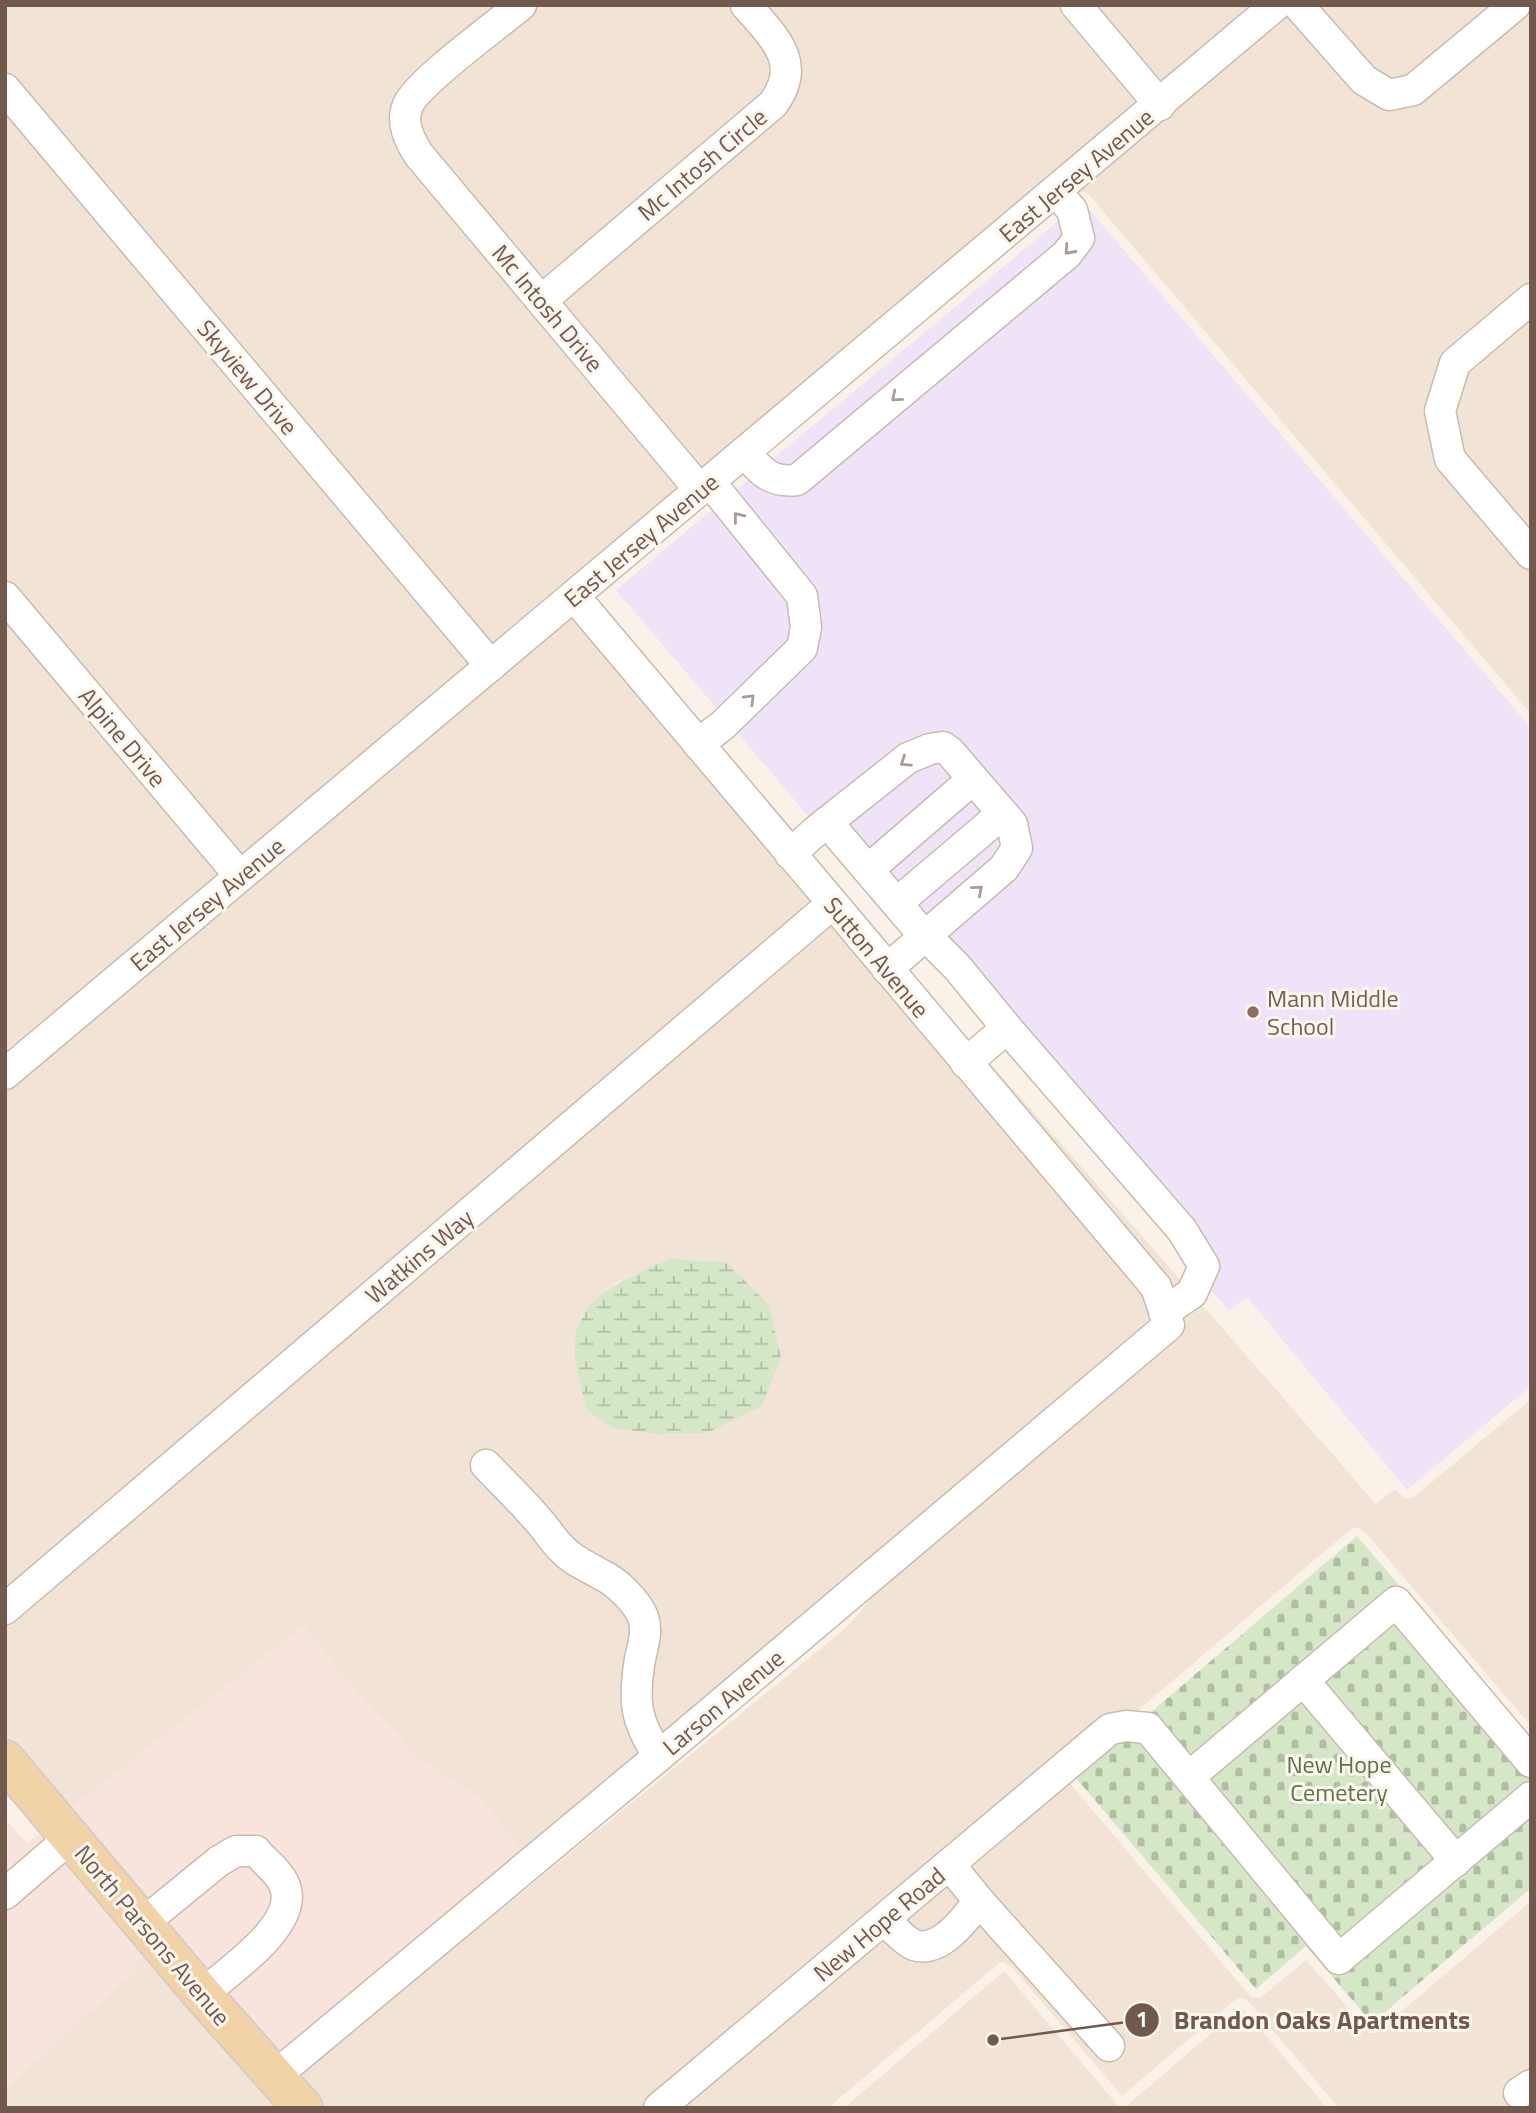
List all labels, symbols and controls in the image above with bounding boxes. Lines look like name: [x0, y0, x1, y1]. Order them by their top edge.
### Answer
street label: Mc Intosh Circle: [629, 99, 775, 229]
street label: East Jersey Avenue: [991, 99, 1161, 251]
street label: Mc Intosh Drive: [484, 236, 612, 380]
one-way arrow: [1065, 242, 1077, 255]
street label: Skyview Drive: [189, 311, 307, 443]
one-way arrow: [891, 389, 904, 401]
street label: East Jersey Avenue: [556, 464, 726, 616]
one-way arrow: [734, 513, 747, 525]
street label: Alpine Drive: [70, 679, 176, 795]
one-way arrow: [741, 695, 754, 708]
one-way arrow: [900, 754, 913, 766]
street label: East Jersey Avenue: [122, 828, 292, 980]
one-way arrow: [970, 886, 983, 898]
street label: Sutton Avenue: [815, 889, 939, 1025]
place label: Mann Middle School: [1267, 980, 1399, 1044]
marker: Mann Middle School: [1245, 1004, 1261, 1020]
street label: Watkins Way: [357, 1200, 481, 1312]
street label: Larson Avenue: [654, 1640, 792, 1764]
park label: New Hope Cemetery: [1286, 1746, 1392, 1810]
street label: North Parsons Avenue: [66, 1837, 240, 2033]
street label: New Hope Road: [805, 1858, 953, 1990]
callout: Brandon Oaks Apartments: [1125, 1996, 1484, 2043]
text: Brandon Oaks Apartments: [1174, 2000, 1470, 2039]
text: 1: [1136, 2003, 1148, 2035]

